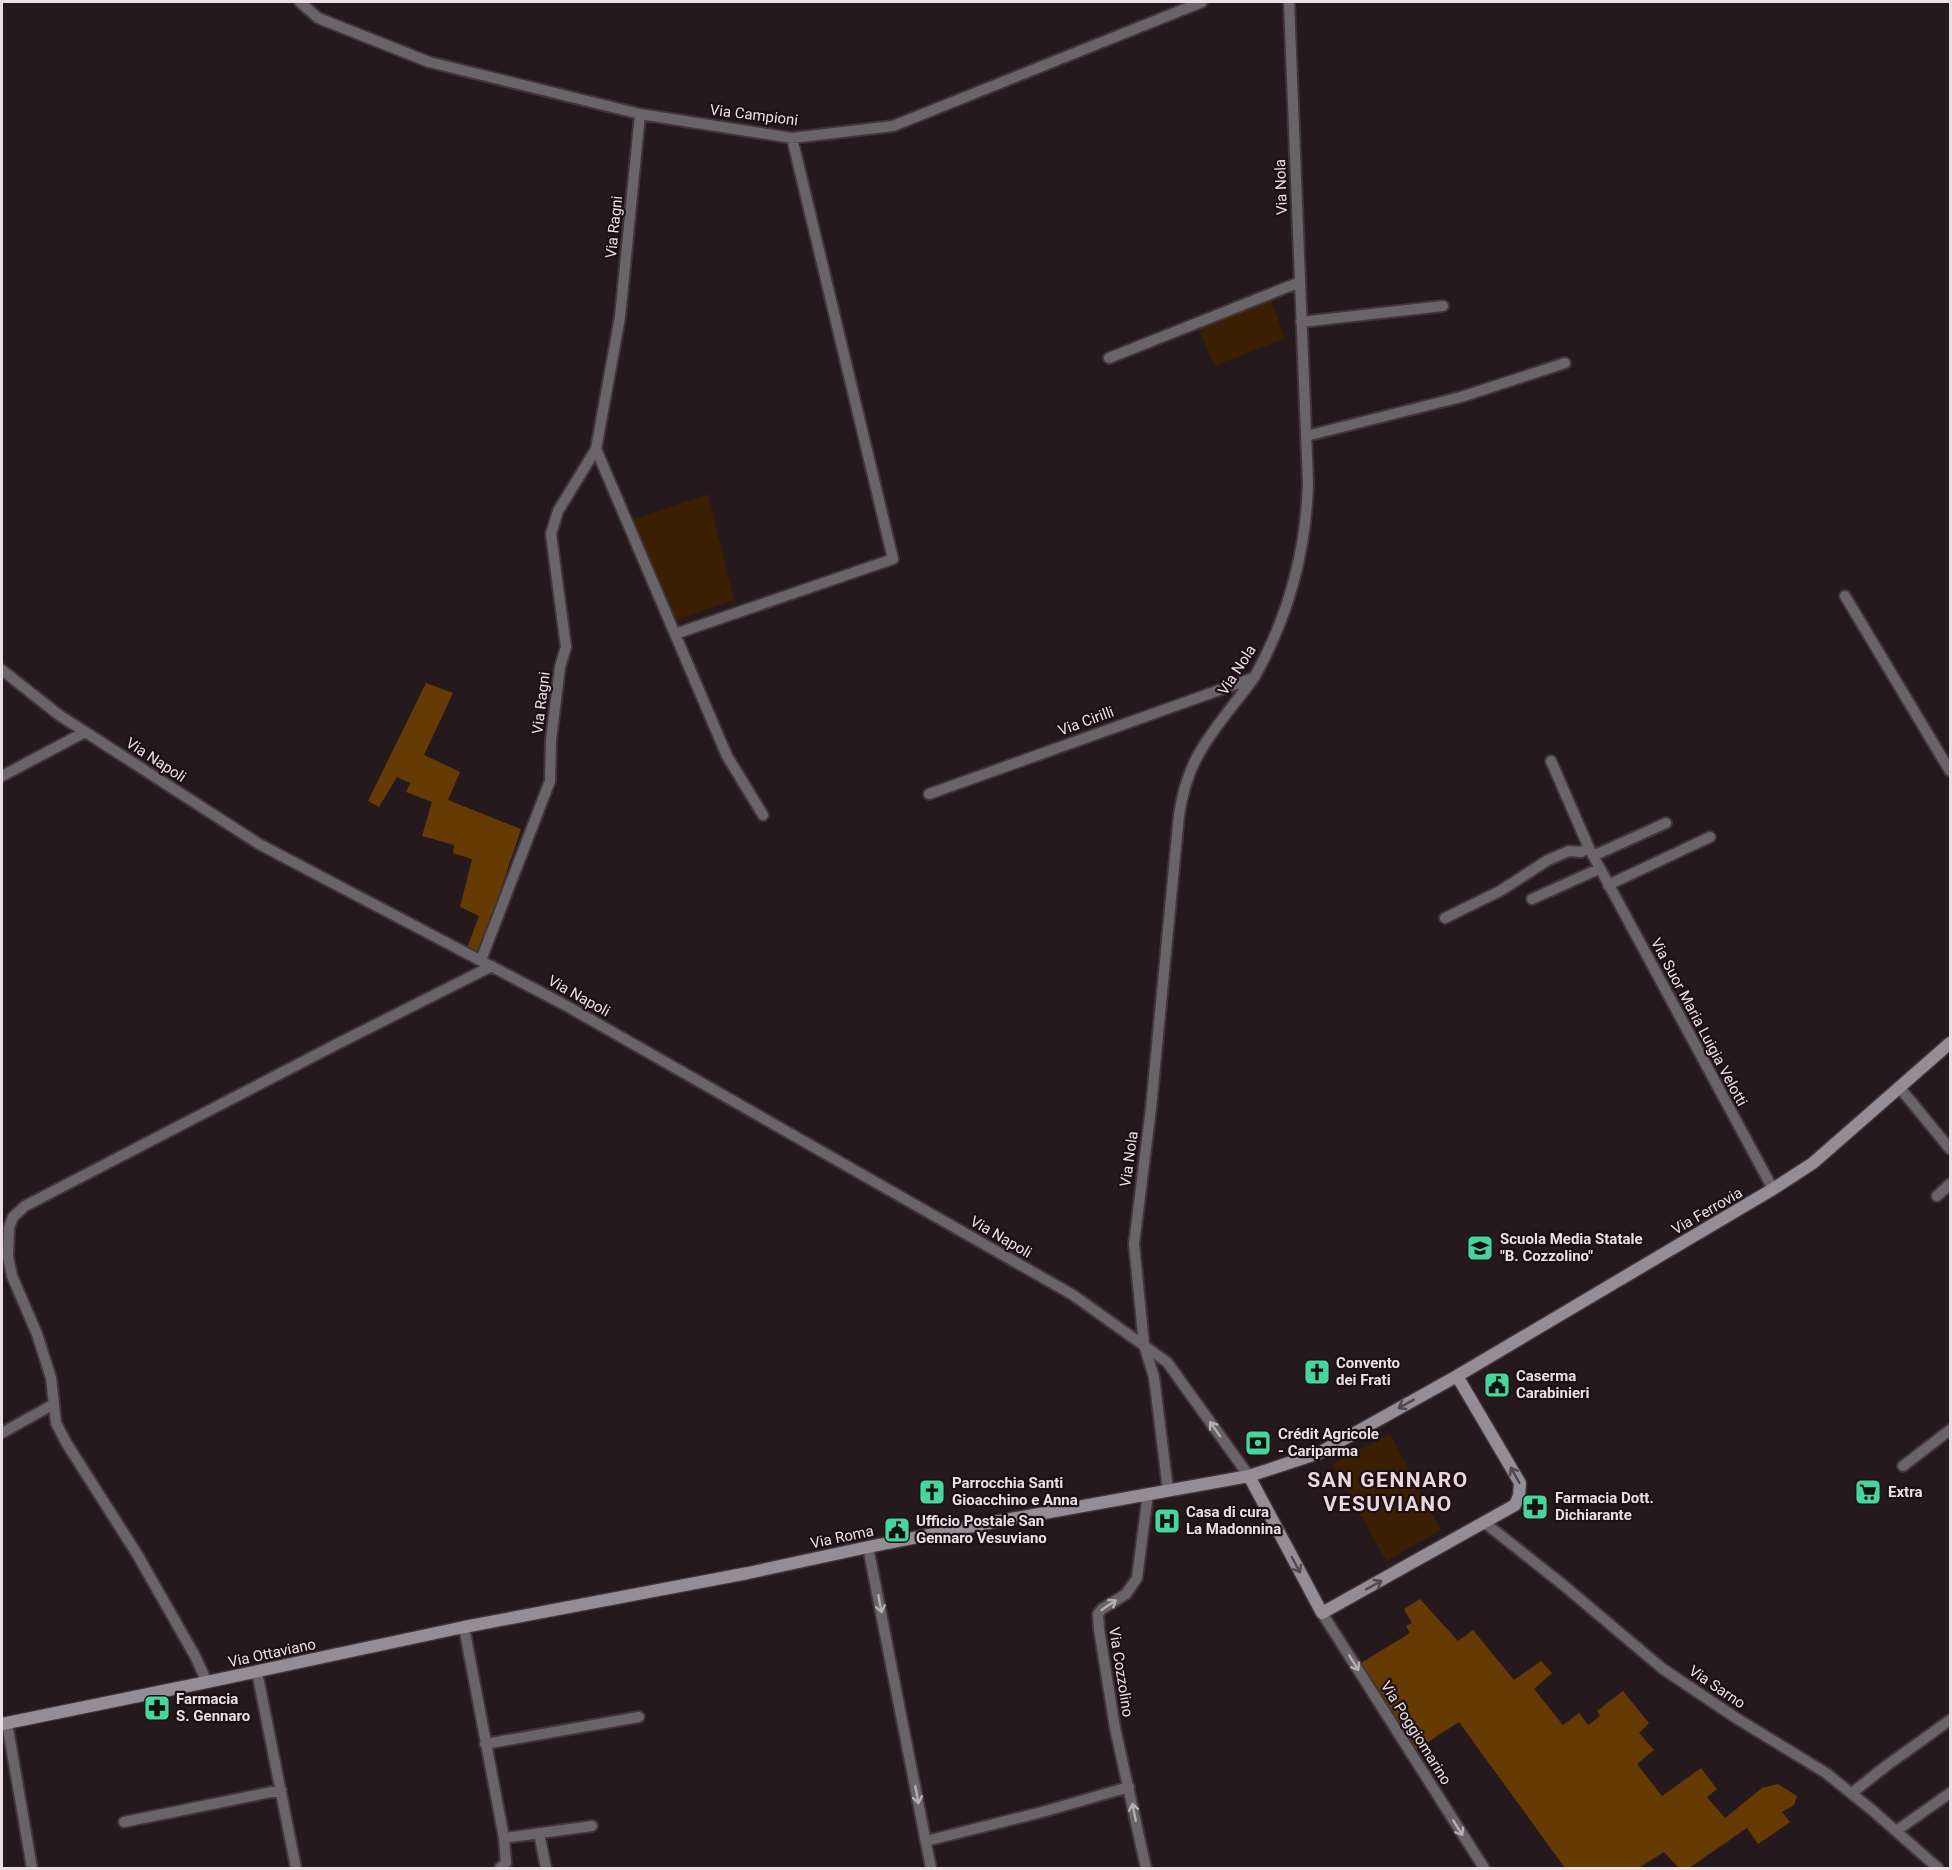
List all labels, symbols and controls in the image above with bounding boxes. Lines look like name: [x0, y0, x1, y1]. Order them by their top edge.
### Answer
street label: Via Campioni: [709, 101, 799, 129]
street label: Via Nola: [1271, 159, 1291, 215]
street label: Via Ragni: [602, 195, 626, 259]
street label: Via Nola: [1214, 642, 1260, 698]
street label: Via Ragni: [528, 671, 554, 735]
street label: Via Cirilli: [1056, 703, 1116, 739]
street label: Via Napoli: [122, 734, 190, 786]
street label: Via Suor Maria Luigia Velotti: [1647, 935, 1751, 1109]
street label: Via Napoli: [545, 972, 613, 1020]
street label: Via Nola: [1116, 1130, 1142, 1188]
street label: Via Ferrovia: [1668, 1184, 1746, 1238]
street label: Via Napoli: [967, 1212, 1035, 1262]
place label: Scuola Media Statale "B. Cozzolino": [1500, 1230, 1643, 1265]
school or university icon: Scuola Media Statale "B. Cozzolino": [1465, 1233, 1495, 1263]
place label: Convento dei Frati: [1336, 1354, 1400, 1389]
church icon: Convento dei Frati: [1302, 1357, 1332, 1387]
place label: Caserma Carabinieri: [1516, 1367, 1589, 1402]
public building icon: Caserma Carabinieri: [1482, 1370, 1512, 1400]
one-way arrow: [1398, 1398, 1415, 1410]
one-way arrow: [1209, 1421, 1221, 1437]
place label: Crédit Agricole - Cariparma: [1278, 1425, 1379, 1460]
bank icon: Crédit Agricole - Cariparma: [1243, 1428, 1273, 1458]
one-way arrow: [1509, 1467, 1521, 1484]
district label: SAN GENNARO VESUVIANO: [1307, 1468, 1469, 1516]
place label: Parrocchia Santi Gioacchino e Anna: [952, 1474, 1078, 1509]
church icon: Parrocchia Santi Gioacchino e Anna: [917, 1477, 947, 1507]
supermarket icon: Extra: [1853, 1477, 1883, 1507]
place label: Extra: [1888, 1483, 1922, 1501]
place label: Farmacia Dott. Dichiarante: [1555, 1489, 1654, 1524]
pharmacy icon: Farmacia Dott. Dichiarante: [1520, 1492, 1550, 1522]
place label: Casa di cura La Madonnina: [1186, 1503, 1281, 1538]
hospital icon: Casa di cura La Madonnina: [1152, 1506, 1182, 1536]
place label: Ufficio Postale San Gennaro Vesuviano: [916, 1512, 1047, 1547]
public building icon: Ufficio Postale San Gennaro Vesuviano: [882, 1515, 912, 1545]
street label: Via Roma: [809, 1522, 875, 1552]
one-way arrow: [1290, 1556, 1302, 1573]
one-way arrow: [1364, 1579, 1382, 1590]
one-way arrow: [875, 1594, 886, 1613]
one-way arrow: [1100, 1599, 1117, 1611]
street label: Via Cozzolino: [1105, 1626, 1137, 1718]
street label: Via Ottaviano: [227, 1635, 317, 1671]
one-way arrow: [1348, 1654, 1360, 1671]
street label: Via Sarno: [1685, 1662, 1749, 1712]
street label: Via Poggiomarino: [1377, 1678, 1455, 1788]
place label: Farmacia S. Gennaro: [176, 1690, 250, 1725]
pharmacy icon: Farmacia S. Gennaro: [142, 1693, 172, 1723]
one-way arrow: [912, 1785, 923, 1805]
one-way arrow: [1128, 1803, 1139, 1823]
one-way arrow: [1452, 1819, 1464, 1836]

